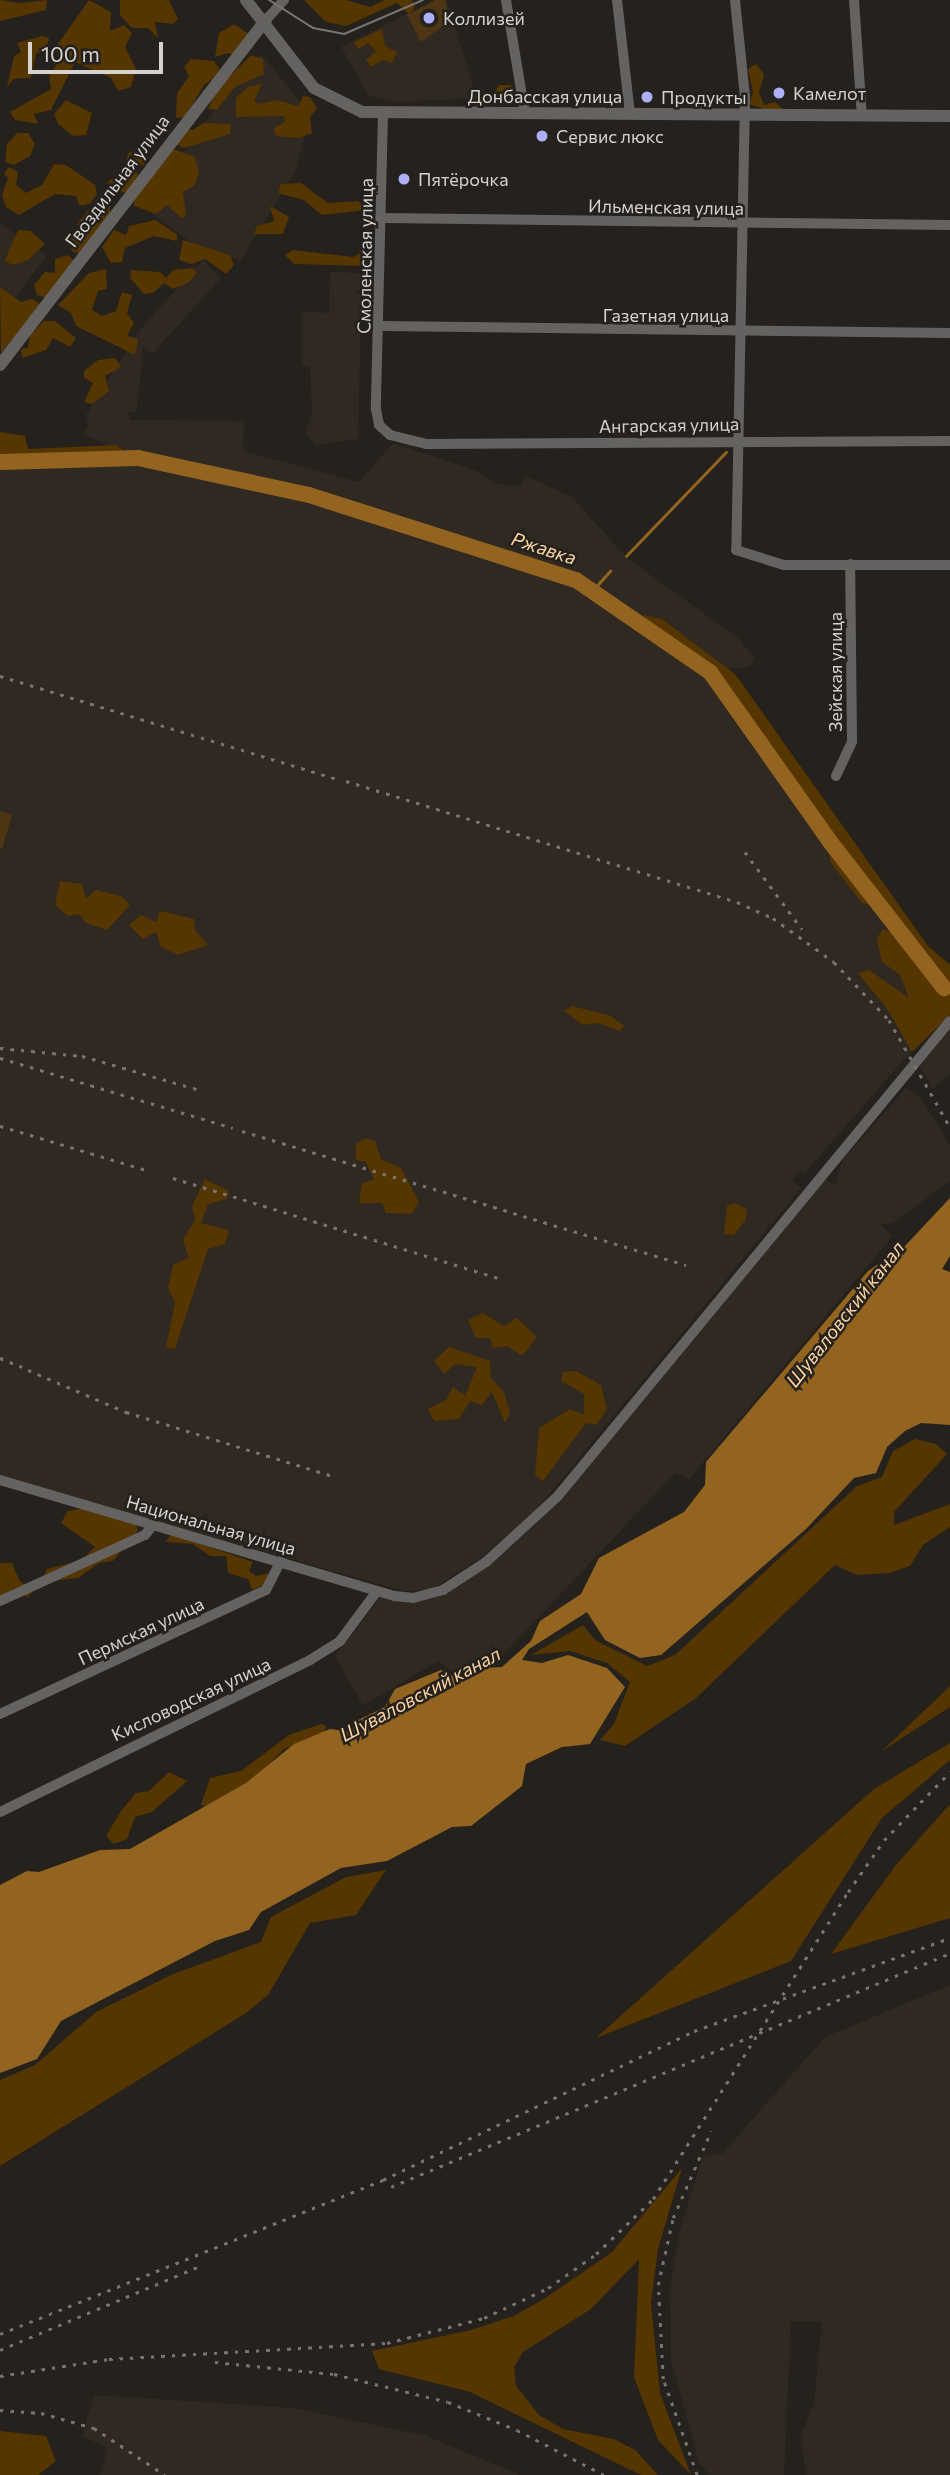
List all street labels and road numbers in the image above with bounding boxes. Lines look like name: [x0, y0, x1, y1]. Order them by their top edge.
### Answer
street label: Донбасская улица: [468, 85, 622, 107]
street label: Гвоздильная улица: [60, 111, 174, 251]
street label: Смоленская улица: [353, 178, 377, 334]
street label: Ильменская улица: [588, 195, 744, 219]
street label: Газетная улица: [603, 304, 729, 326]
street label: Ангарская улица: [599, 413, 739, 437]
street label: Зейская улица: [824, 612, 846, 732]
street label: Национальная улица: [124, 1490, 298, 1560]
street label: Пермская улица: [75, 1592, 207, 1670]
street label: Кисловодская улица: [108, 1653, 274, 1745]

